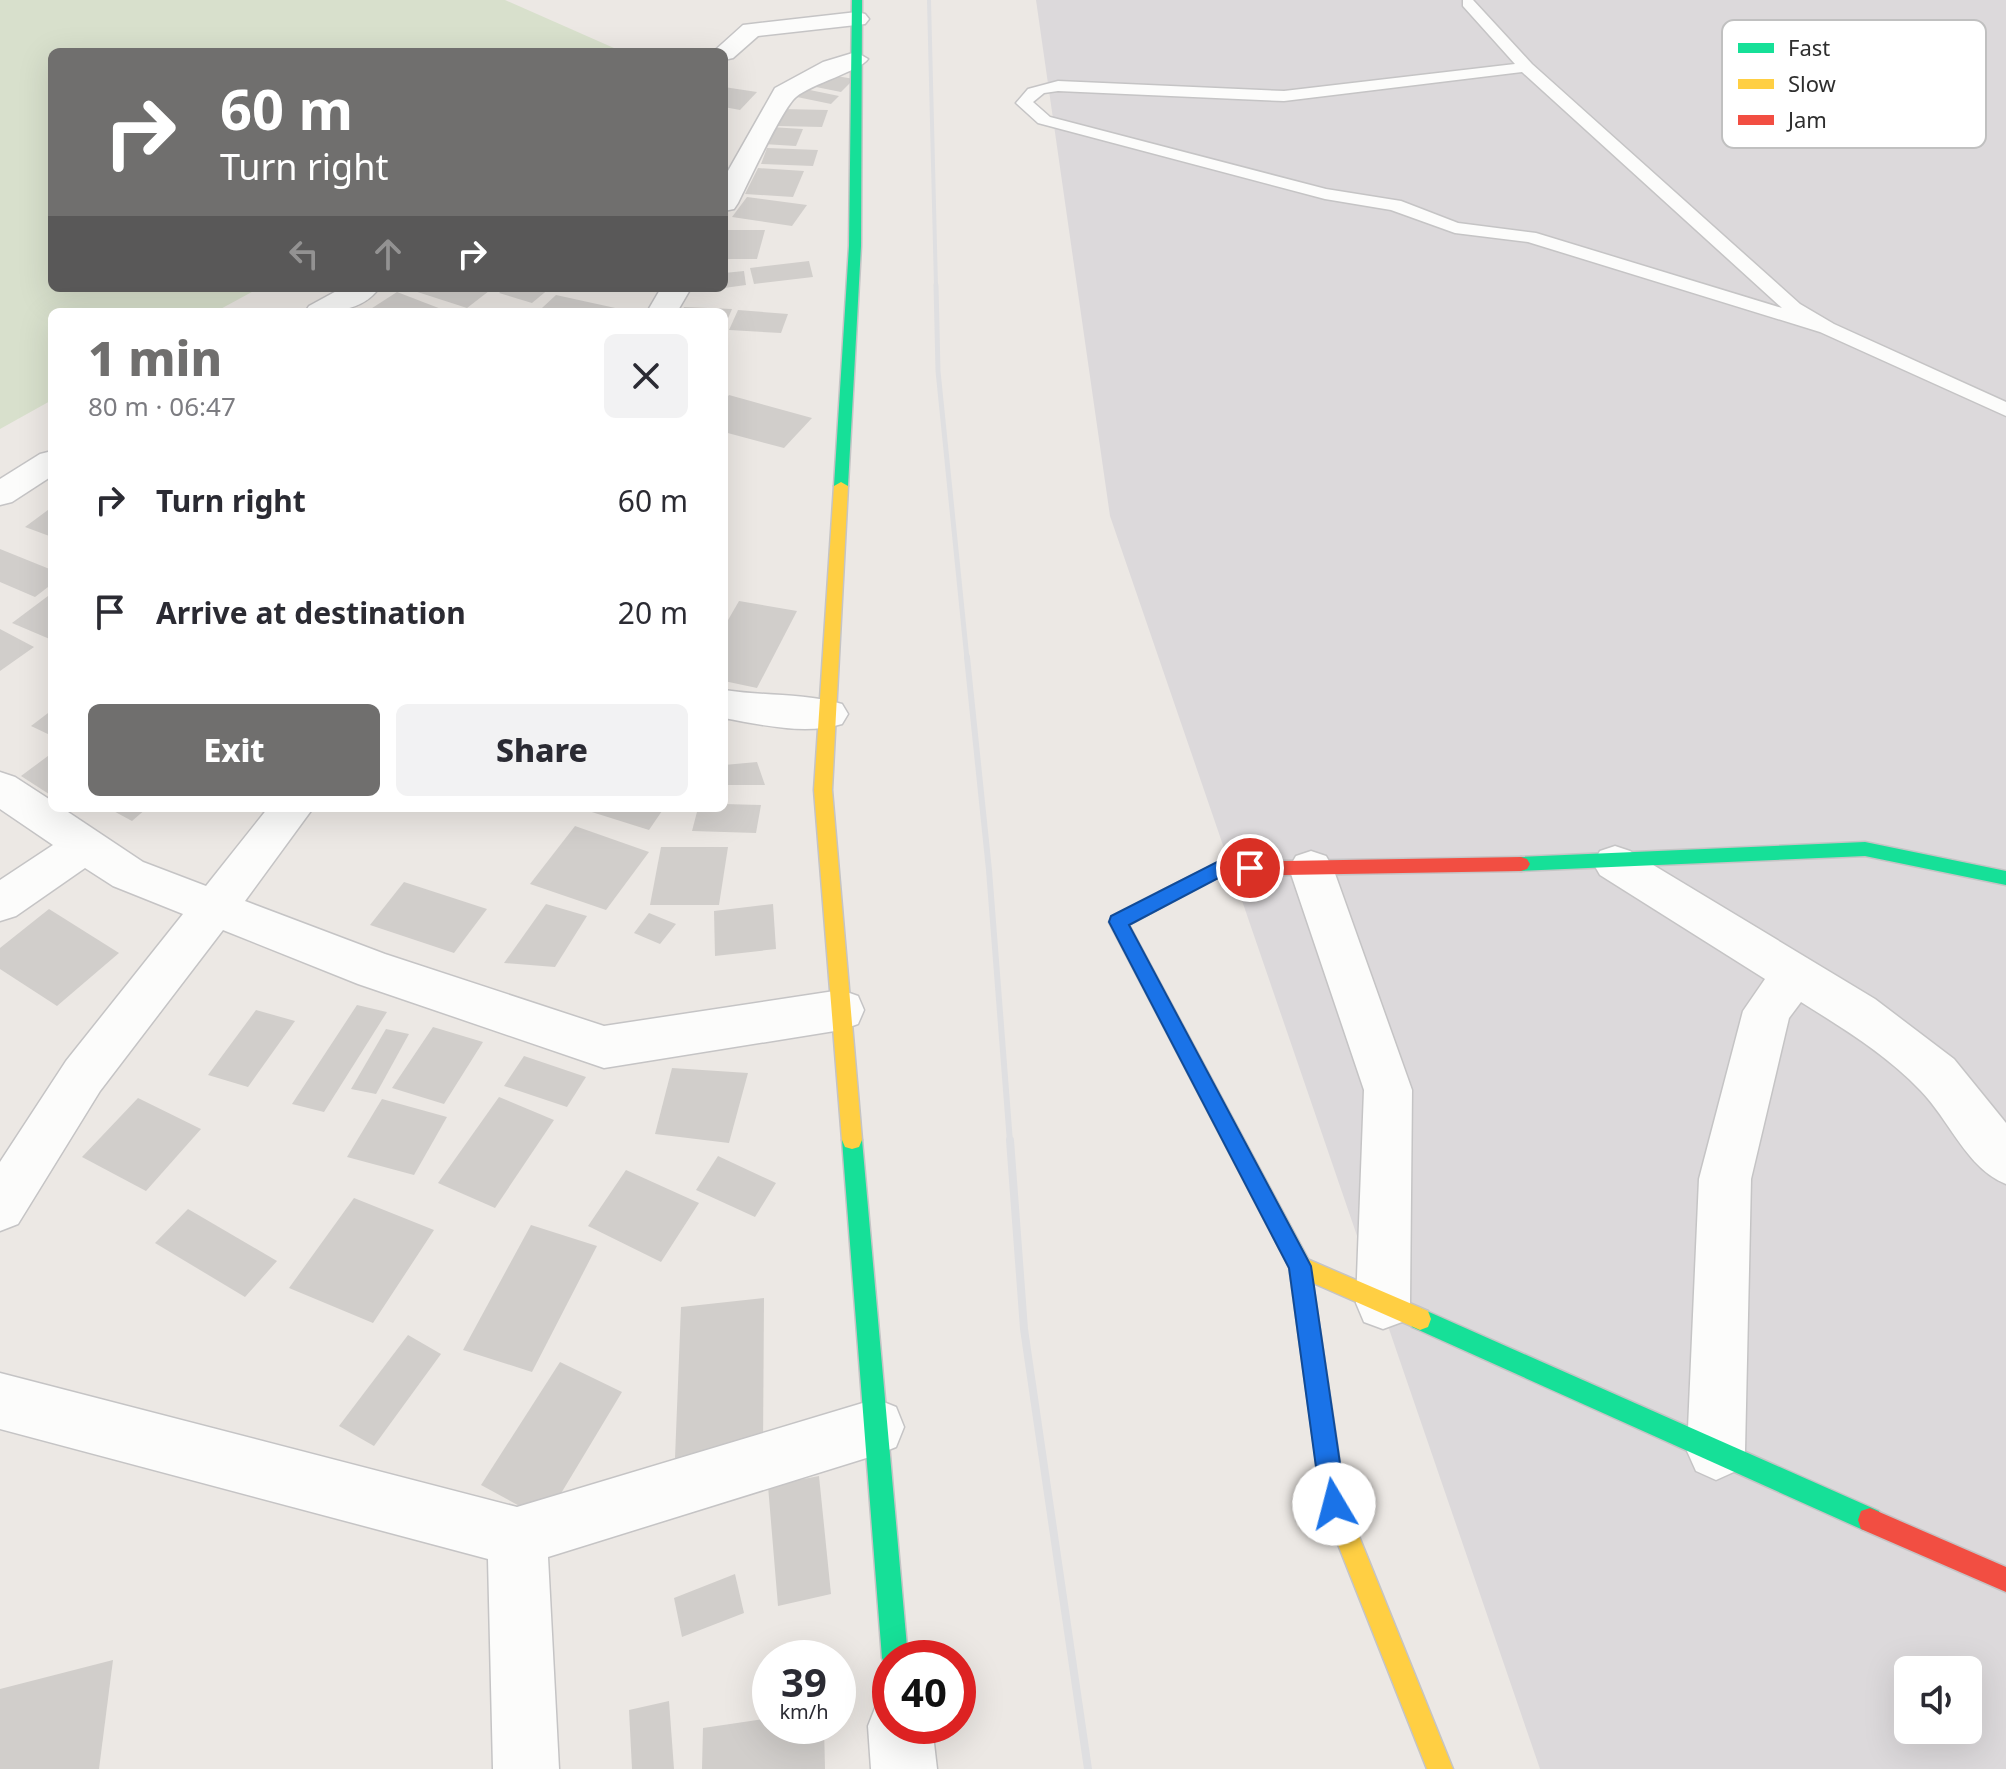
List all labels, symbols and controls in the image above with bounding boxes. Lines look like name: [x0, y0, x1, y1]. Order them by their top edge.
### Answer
legend: [1722, 20, 1986, 148]
text: Fast: [1788, 32, 1830, 62]
text: Slow: [1788, 68, 1837, 98]
text: 60 m: [220, 70, 353, 146]
icon: right: [88, 80, 192, 184]
text: Jam: [1786, 104, 1827, 134]
text: Turn right: [220, 142, 388, 191]
icon: left: [282, 232, 326, 276]
icon: ahead: [366, 232, 410, 276]
icon: right: [450, 232, 494, 276]
text: 1 min: [88, 325, 222, 390]
button: close: [604, 334, 688, 418]
text: 80 m · 06:47: [88, 388, 236, 424]
icon: right: [88, 478, 132, 522]
text: Turn right: [156, 480, 306, 521]
text: 60 m: [618, 480, 688, 521]
icon: arrive: [88, 590, 132, 634]
text: Arrive at destination: [156, 592, 466, 633]
text: 20 m: [618, 592, 688, 633]
button: Exit: [88, 704, 380, 796]
button: Share: [396, 704, 688, 796]
pin: [1216, 834, 1284, 902]
icon: arrive: [1228, 846, 1272, 890]
position arrow: [1292, 1462, 1376, 1546]
speed limit sign: 40: [872, 1640, 976, 1744]
text: 39: [781, 1654, 827, 1709]
map controls: [1894, 1656, 1982, 1744]
button: sound: [1894, 1656, 1982, 1744]
text: km/h: [779, 1698, 829, 1725]

